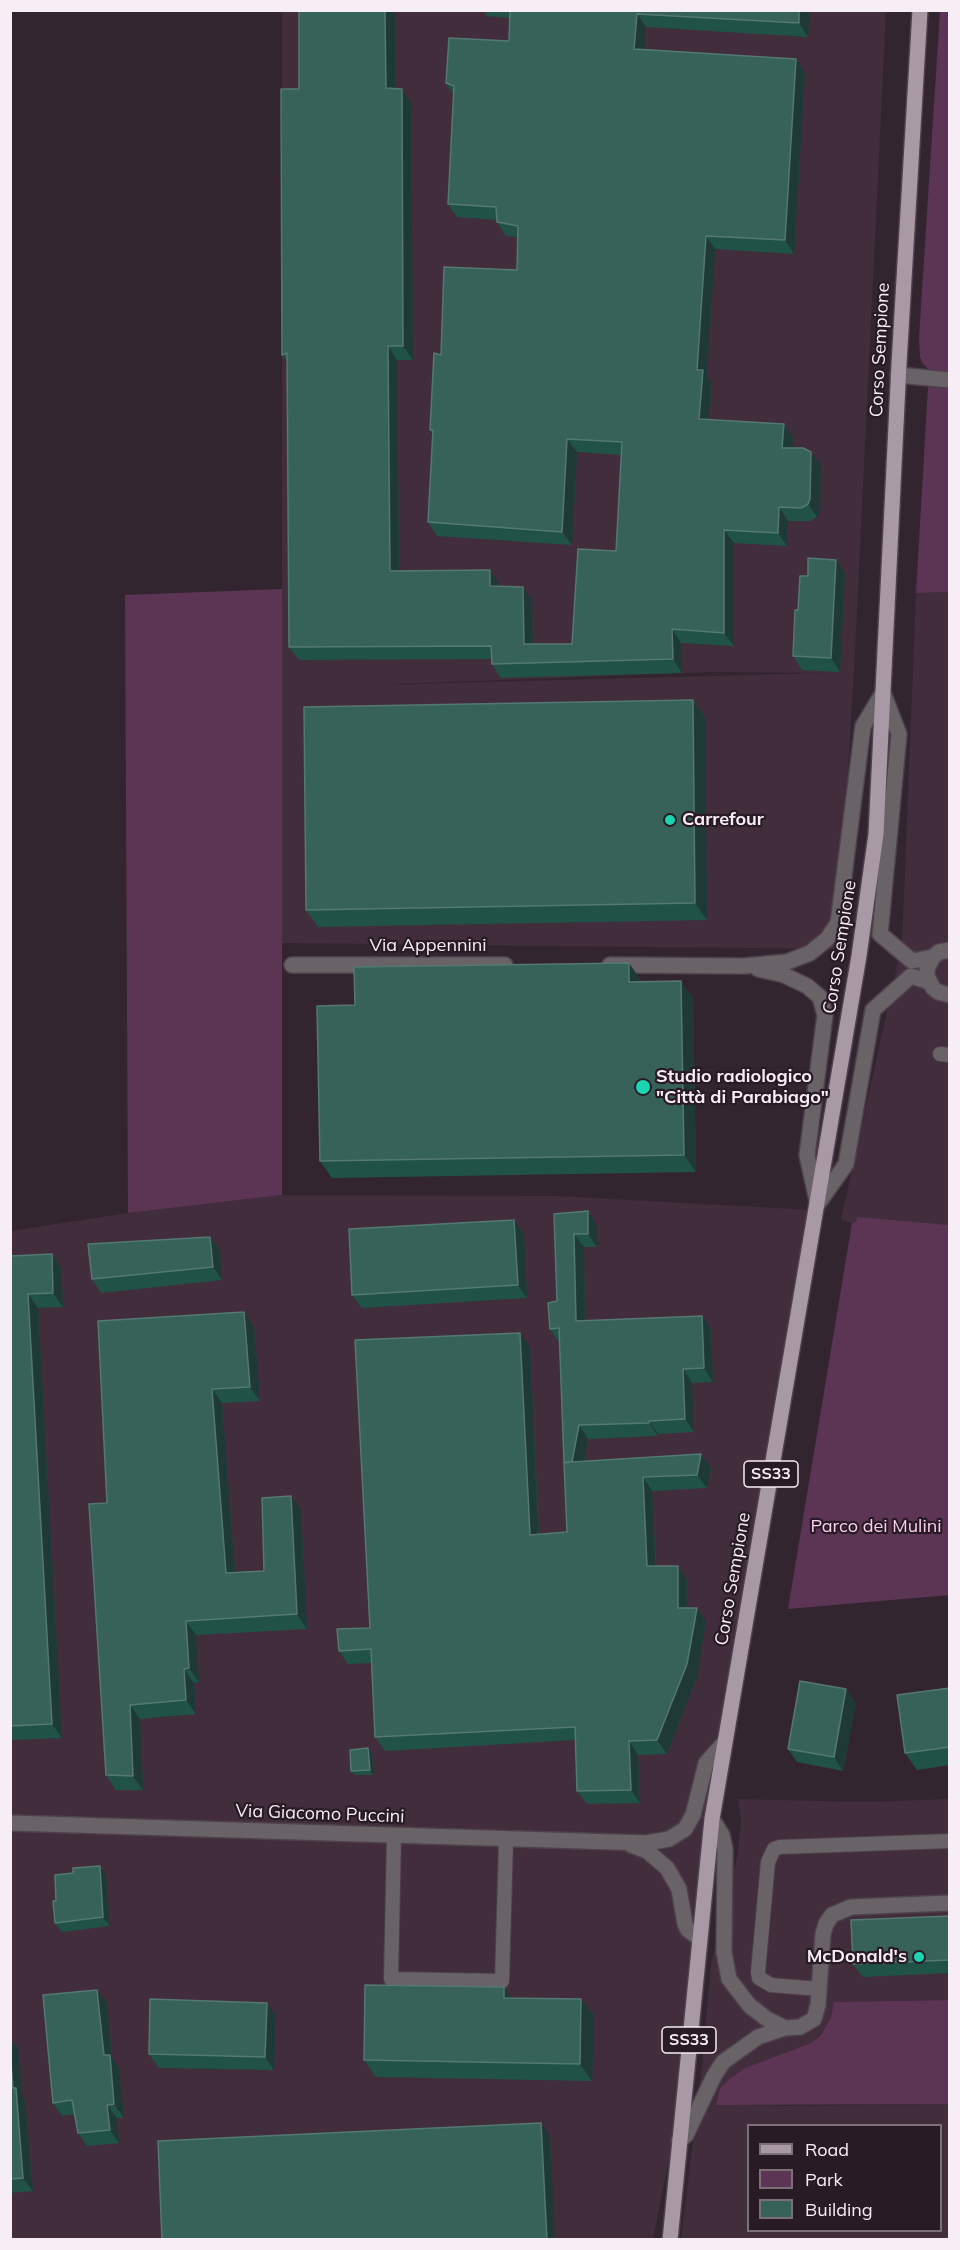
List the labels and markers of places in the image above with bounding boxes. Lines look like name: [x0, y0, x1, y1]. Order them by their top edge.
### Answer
place label: Carrefour: [682, 809, 764, 831]
marker: Carrefour: [663, 813, 677, 827]
place label: Studio radiologico "Città di Parabiago": [656, 1066, 829, 1108]
marker: Studio radiologico "Città di Parabiago": [634, 1078, 652, 1096]
place label: McDonald's: [807, 1946, 907, 1968]
marker: McDonald's: [912, 1950, 926, 1964]

